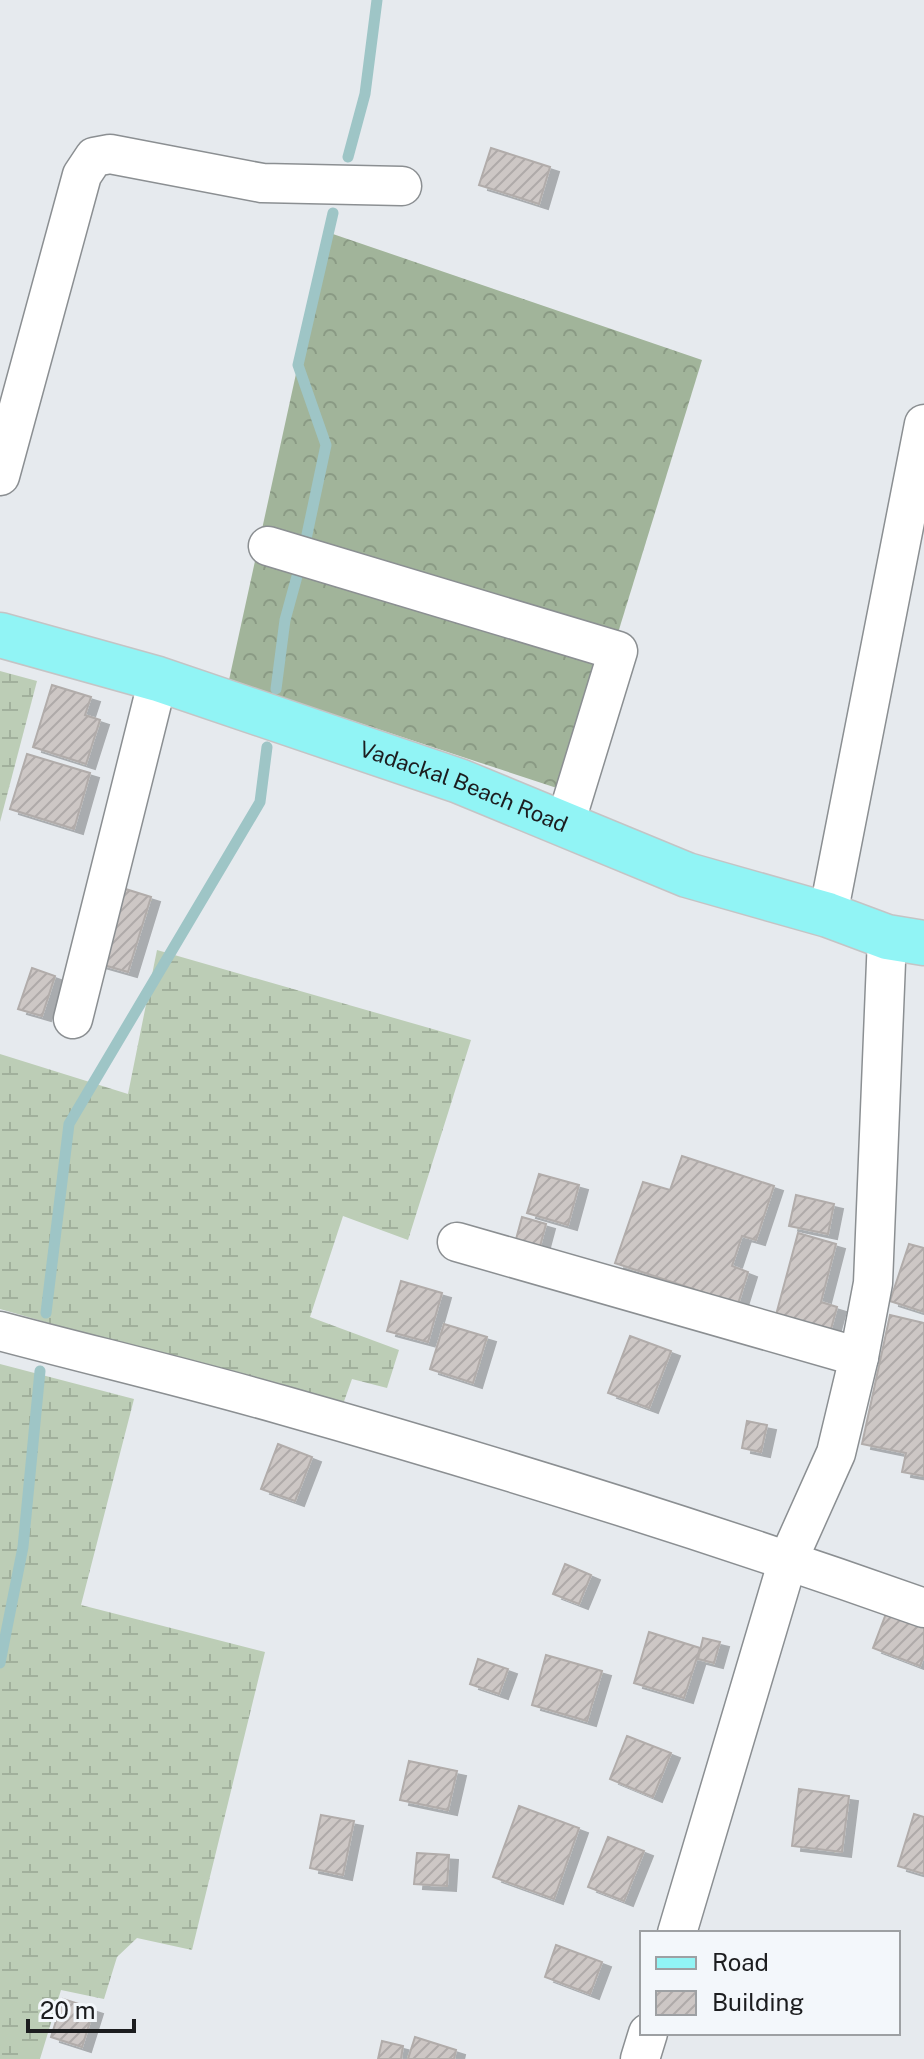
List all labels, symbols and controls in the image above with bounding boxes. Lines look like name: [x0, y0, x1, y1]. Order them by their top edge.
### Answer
street label: Vadackal Beach Road: [356, 735, 572, 837]
legend: [640, 1931, 900, 2035]
text: Road: [712, 1948, 769, 1976]
scale bar: [28, 1983, 134, 2033]
text: Building: [712, 1988, 804, 2016]
text: 20 m: [40, 1996, 96, 2024]

